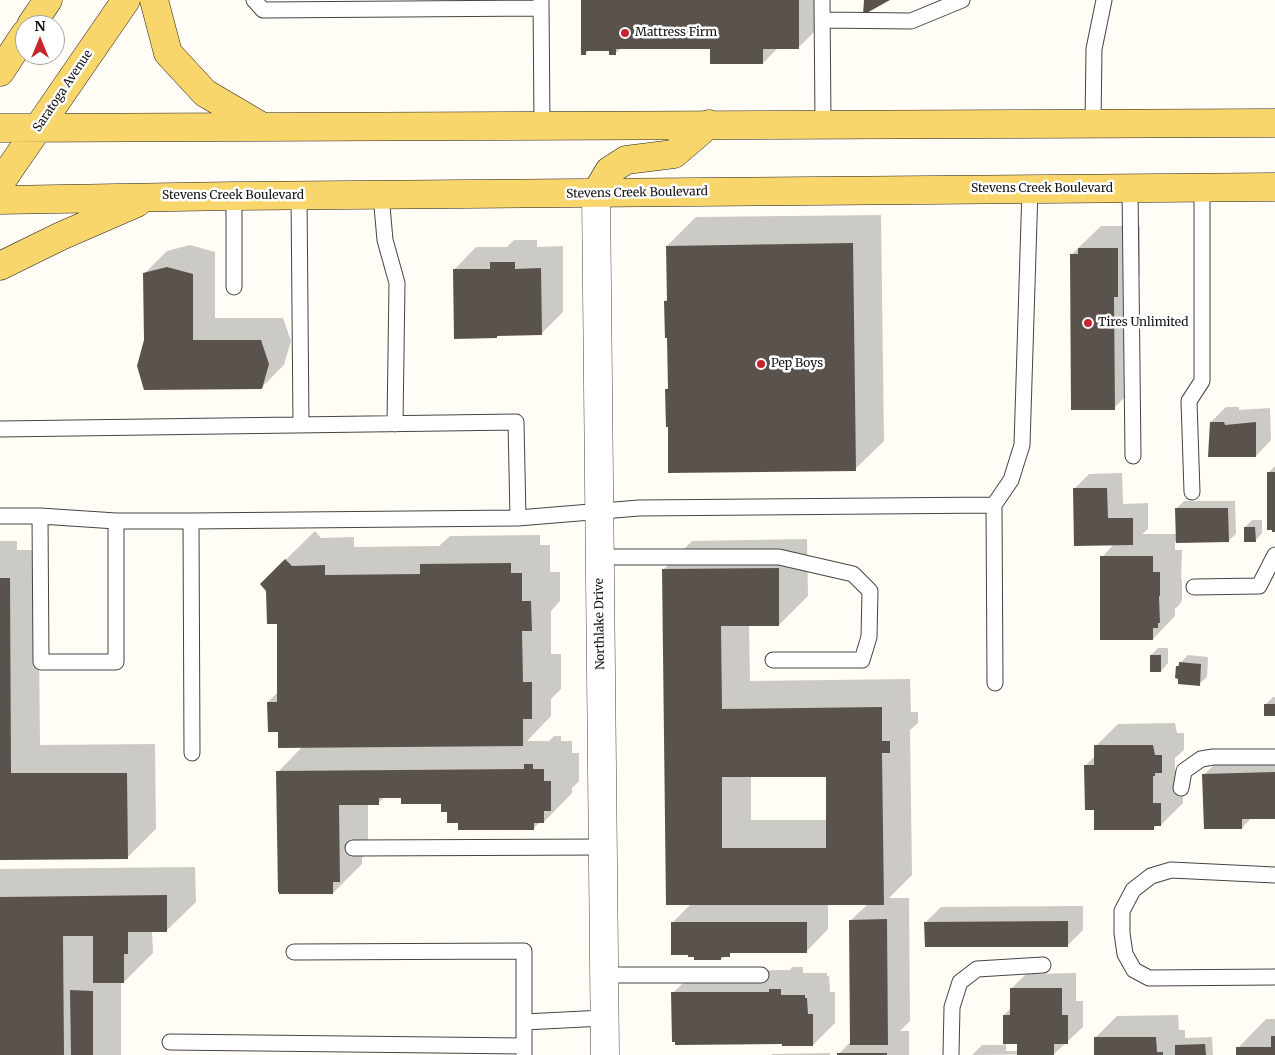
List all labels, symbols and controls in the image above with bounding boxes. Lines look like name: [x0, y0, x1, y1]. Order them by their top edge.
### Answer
north arrow: [15, 15, 65, 65]
text: N: [34, 17, 46, 35]
place label: Mattress Firm: [635, 26, 717, 40]
marker: Mattress Firm: [619, 27, 631, 39]
street label: Saratoga Avenue: [30, 47, 96, 135]
street label: Stevens Creek Boulevard: [971, 182, 1113, 196]
street label: Stevens Creek Boulevard: [566, 185, 708, 201]
street label: Stevens Creek Boulevard: [162, 189, 304, 203]
place label: Tires Unlimited: [1098, 316, 1188, 330]
marker: Tires Unlimited: [1082, 317, 1094, 329]
place label: Pep Boys: [771, 357, 823, 371]
marker: Pep Boys: [755, 358, 767, 370]
street label: Northlake Drive: [592, 578, 608, 670]

